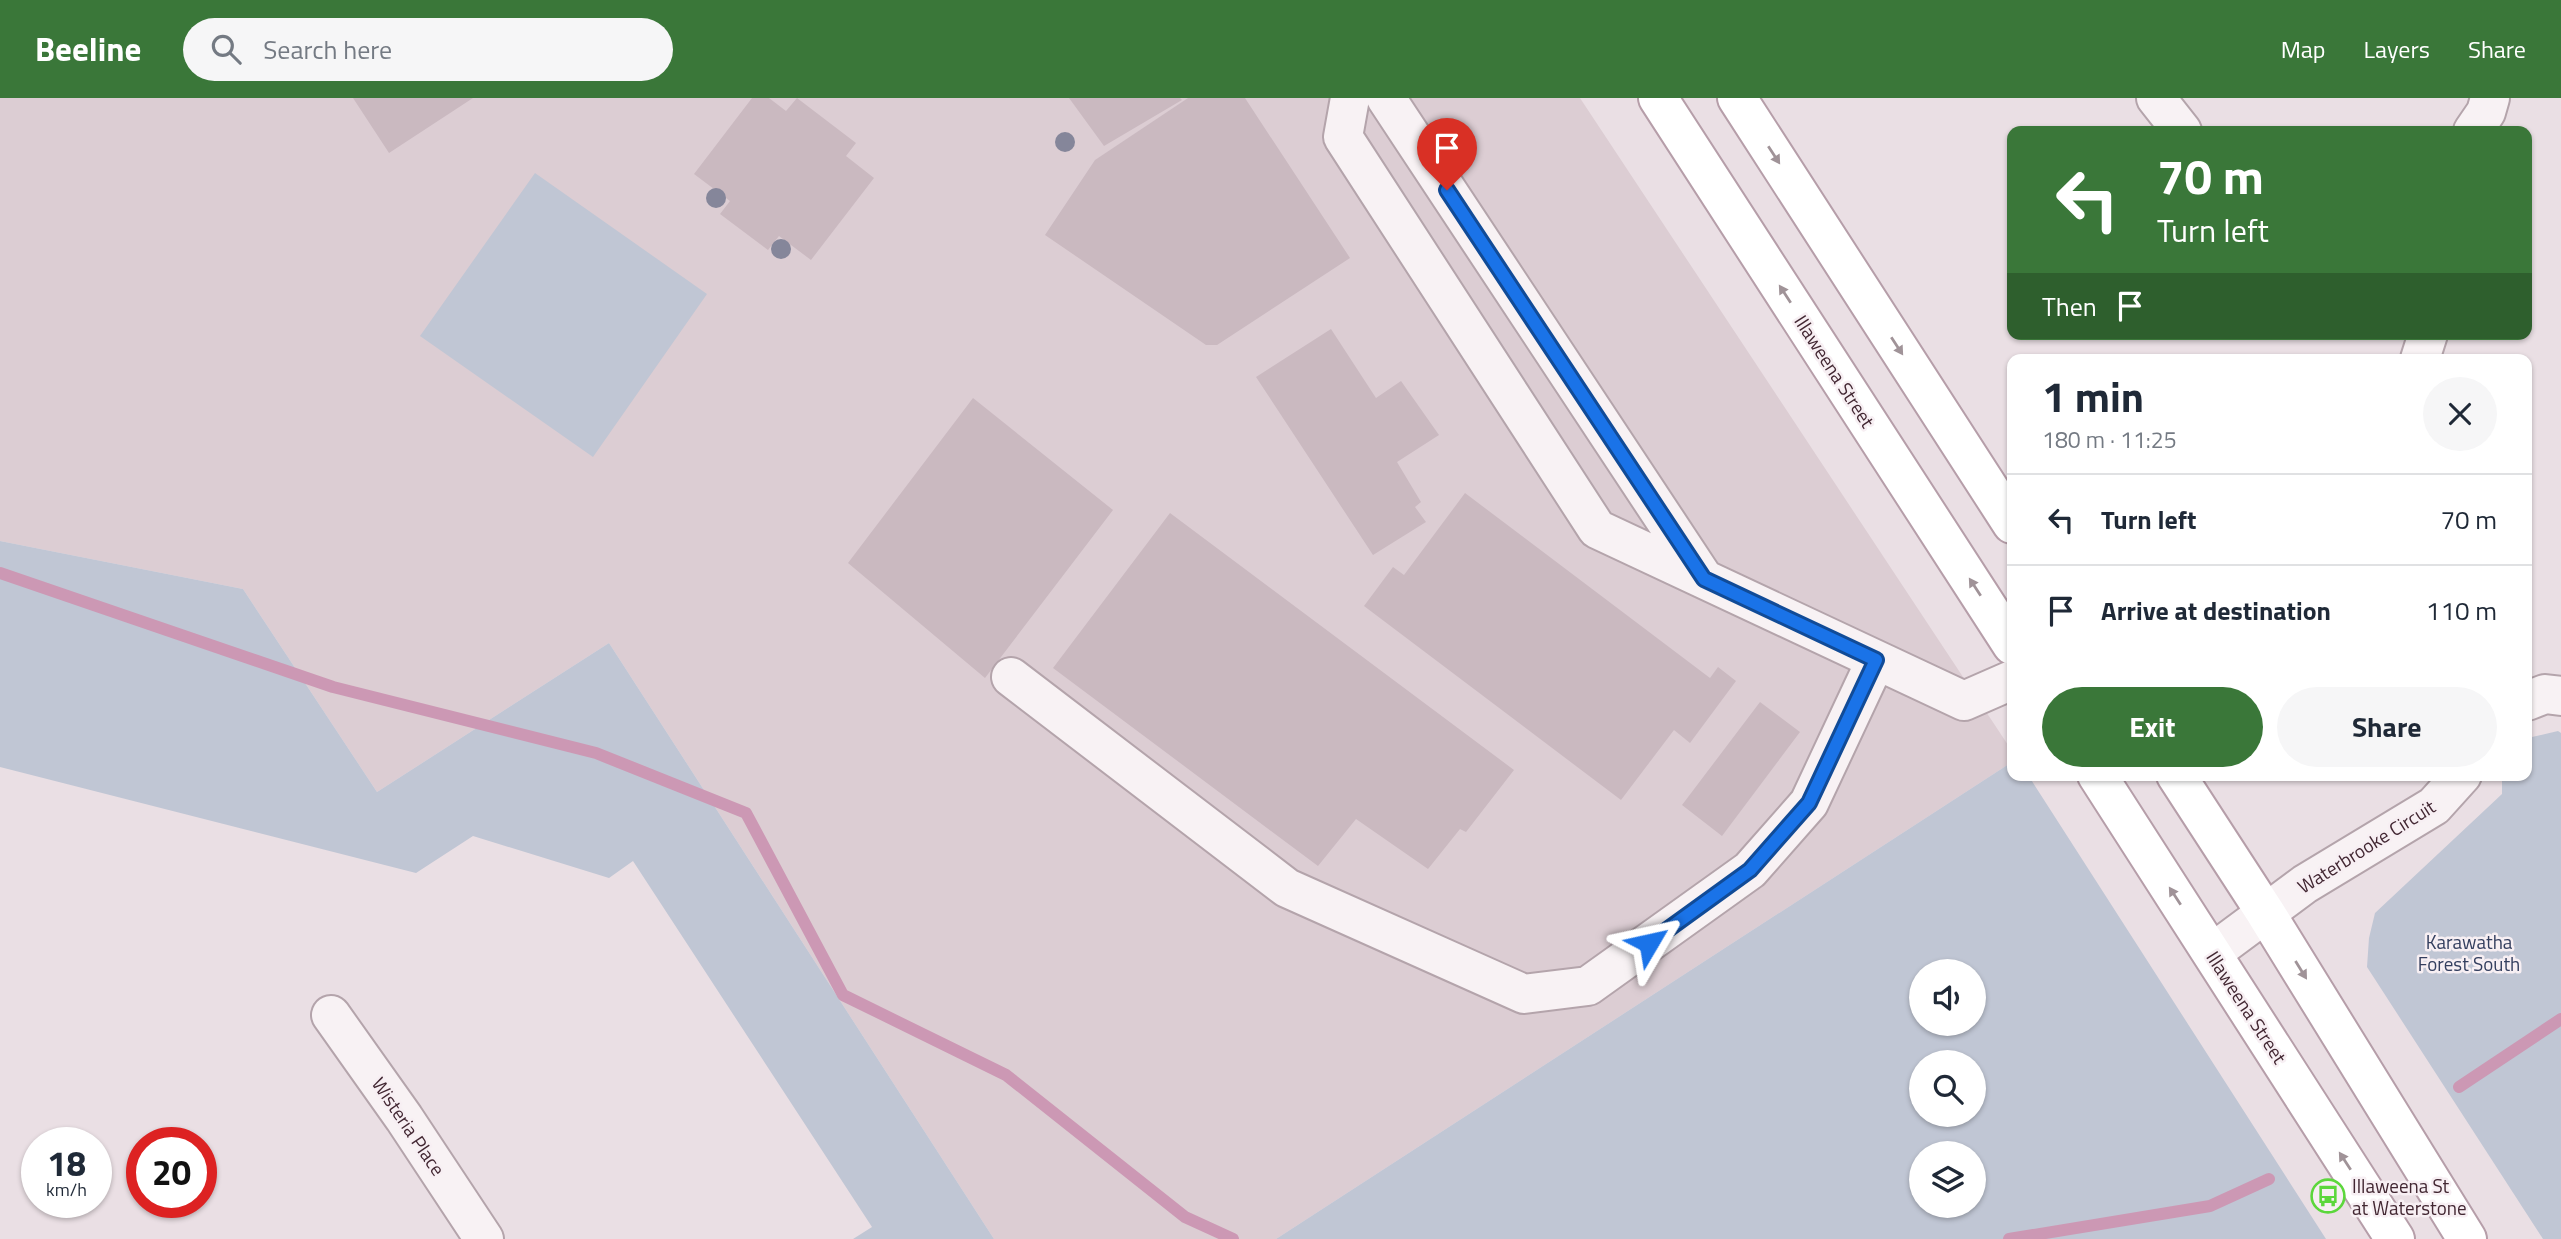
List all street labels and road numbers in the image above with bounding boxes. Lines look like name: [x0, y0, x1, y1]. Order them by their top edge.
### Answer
street label: Illaweena Street: [1788, 309, 1883, 433]
street label: Waterbrooke Circuit: [2291, 792, 2441, 900]
street label: Illaweena Street: [2200, 945, 2295, 1069]
street label: Wisteria Place: [365, 1071, 453, 1181]

